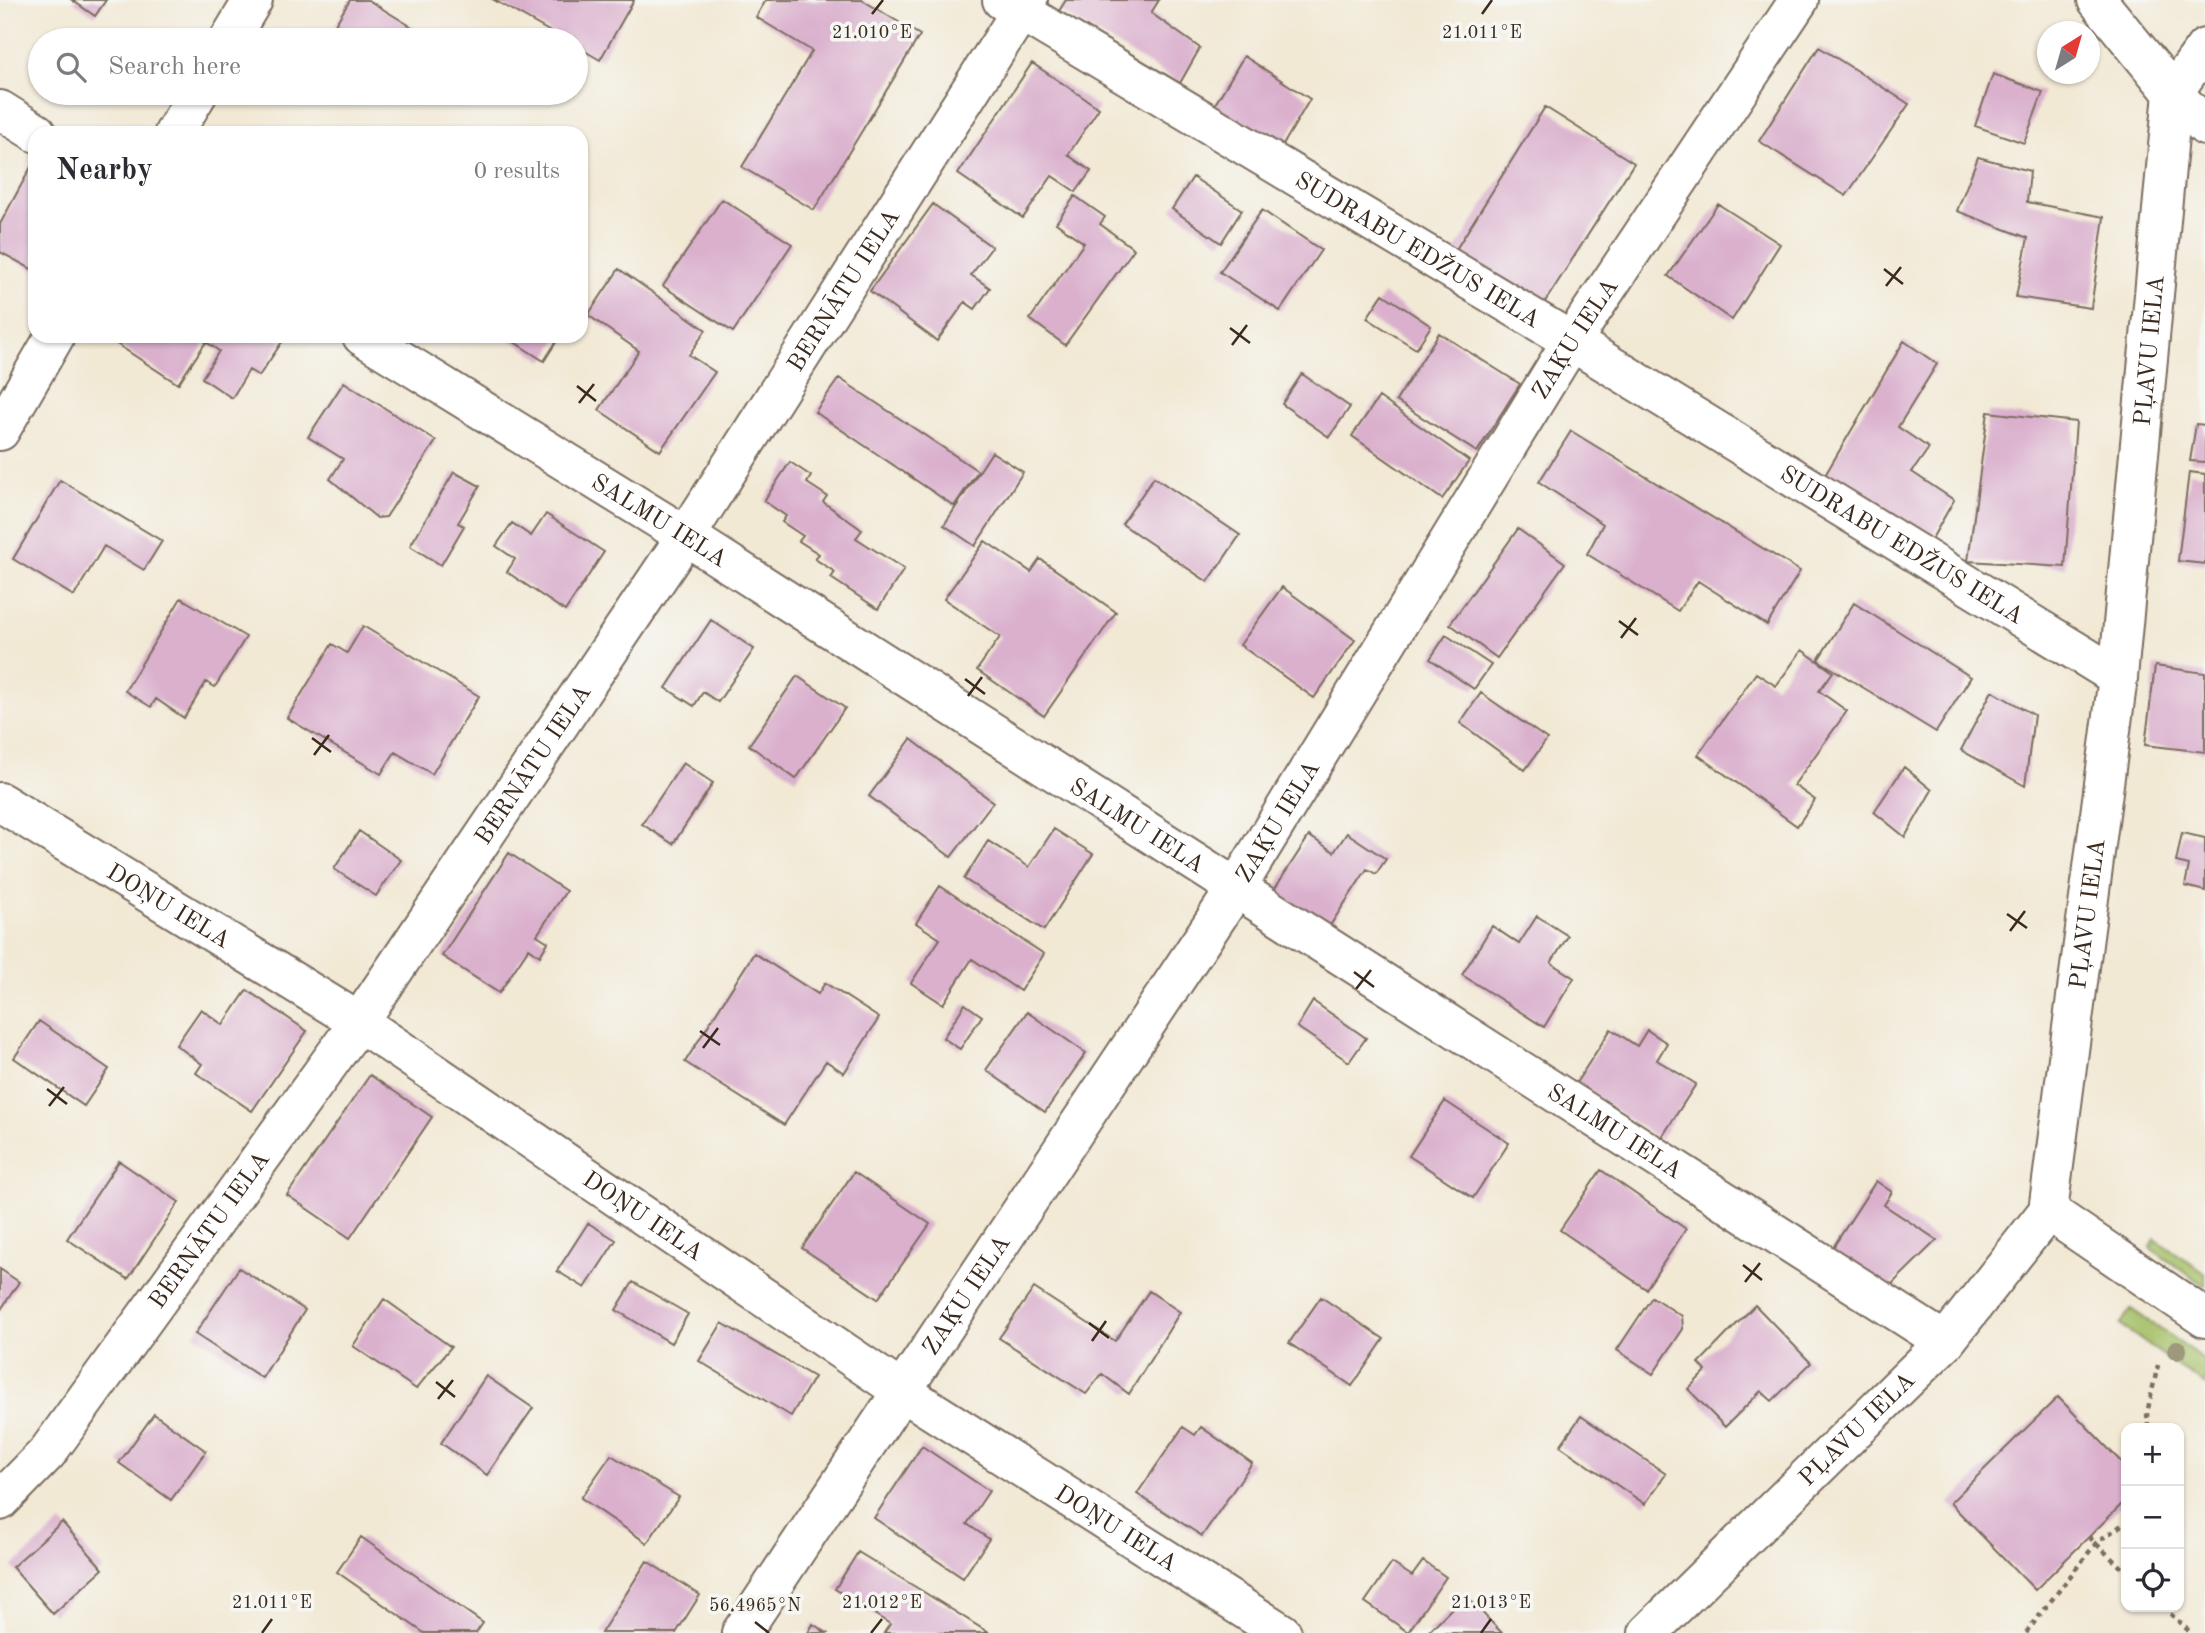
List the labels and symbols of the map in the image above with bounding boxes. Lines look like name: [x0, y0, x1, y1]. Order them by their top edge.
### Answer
north arrow: [2037, 21, 2100, 84]
text: 21.010°E: [832, 24, 912, 42]
text: 21.011°E: [1442, 24, 1522, 42]
street label: SUDRABU EDŽUS IELA: [1290, 169, 1544, 333]
street label: BERNĀTU IELA: [784, 206, 905, 376]
street label: PĻAVU IELA: [2132, 274, 2170, 427]
street label: ZAĶU IELA: [1529, 275, 1624, 404]
street label: SUDRABU EDŽUS IELA: [1775, 463, 2027, 630]
street label: SALMU IELA: [587, 471, 731, 573]
street label: BERNĀTU IELA: [472, 681, 596, 850]
street label: ZAĶU IELA: [1233, 757, 1325, 887]
street label: SALMU IELA: [1065, 775, 1208, 879]
street label: PĻAVU IELA: [2067, 838, 2111, 991]
street label: DOŅU IELA: [102, 860, 234, 954]
street label: SALMU IELA: [1542, 1081, 1686, 1184]
street label: BERNĀTU IELA: [146, 1148, 275, 1314]
street label: DOŅU IELA: [578, 1168, 707, 1266]
street label: ZAĶU IELA: [919, 1232, 1016, 1360]
street label: PĻAVU IELA: [1796, 1369, 1920, 1492]
street label: DOŅU IELA: [1050, 1482, 1181, 1577]
text: 21.011°E: [232, 1594, 312, 1612]
text: 21.012°E: [842, 1594, 922, 1612]
text: 21.013°E: [1451, 1594, 1531, 1612]
text: 56.4965°N: [709, 1597, 801, 1615]

